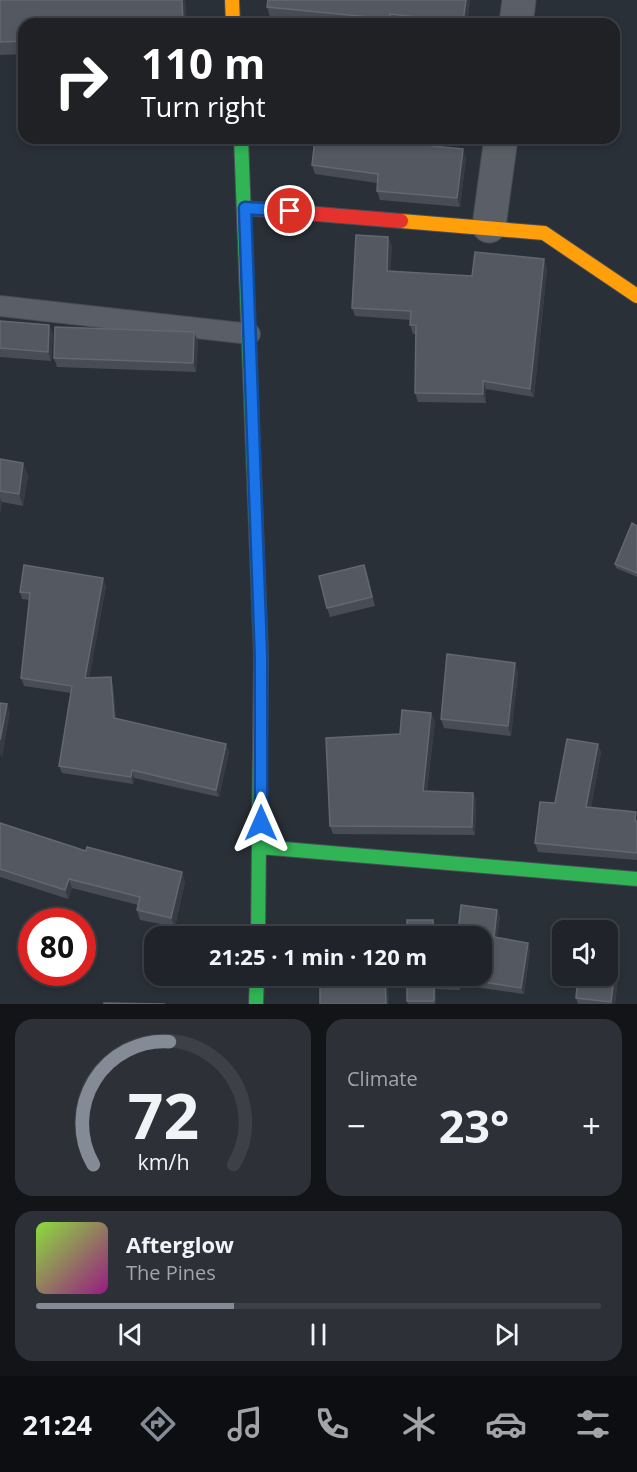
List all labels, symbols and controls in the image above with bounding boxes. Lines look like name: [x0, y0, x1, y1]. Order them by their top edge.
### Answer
text: 110 m: [141, 34, 265, 91]
icon: right: [42, 42, 120, 120]
text: Turn right: [141, 88, 266, 125]
pin: [264, 185, 315, 236]
icon: arrive: [273, 194, 306, 227]
position arrow: [229, 791, 293, 855]
speed limit sign: 80: [18, 908, 96, 986]
map controls: [552, 920, 618, 986]
button: sound: [552, 920, 618, 986]
text: 21:25 · 1 min · 120 m: [209, 941, 427, 971]
text: Climate: [347, 1065, 418, 1092]
text: 72: [127, 1072, 199, 1157]
text: 23°: [439, 1095, 509, 1156]
text: −: [347, 1103, 366, 1148]
text: +: [582, 1103, 601, 1148]
text: km/h: [137, 1147, 189, 1176]
text: Afterglow: [126, 1229, 234, 1259]
text: The Pines: [126, 1259, 216, 1286]
icon: previous: [114, 1318, 147, 1351]
icon: pause: [302, 1318, 335, 1351]
icon: next: [490, 1318, 523, 1351]
icon: directions: [137, 1403, 179, 1445]
icon: music: [224, 1403, 266, 1445]
icon: phone: [311, 1403, 353, 1445]
icon: climate: [398, 1403, 440, 1445]
icon: car: [485, 1403, 527, 1445]
icon: filters: [572, 1403, 614, 1445]
text: 21:24: [23, 1406, 92, 1443]

